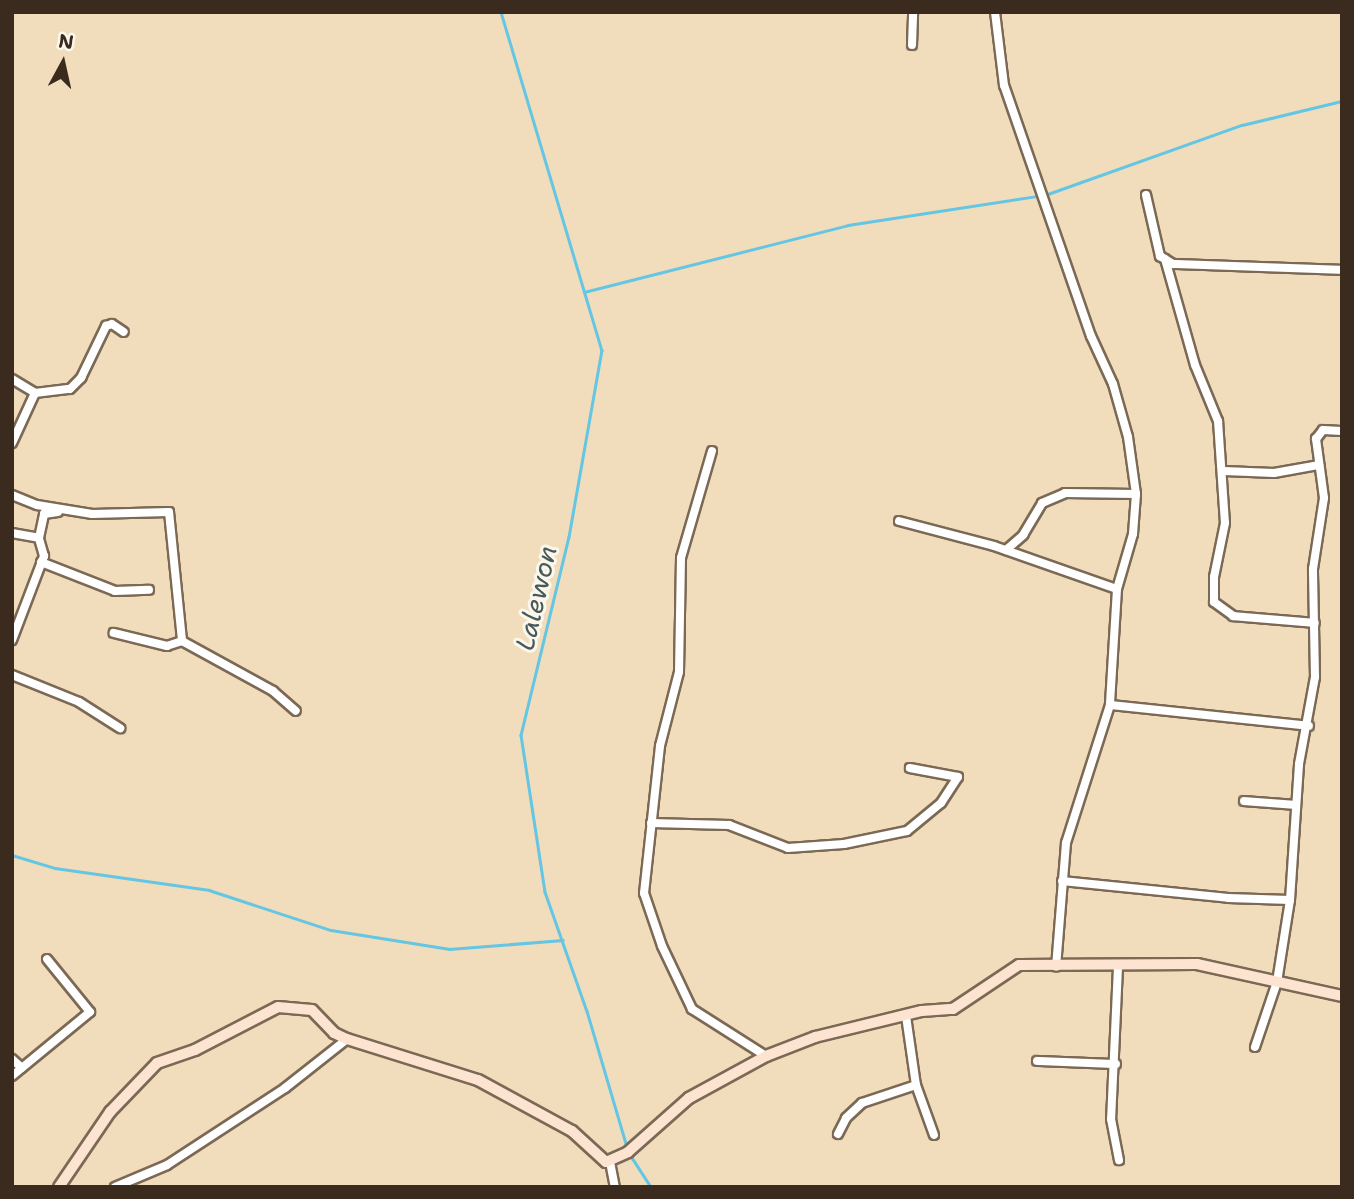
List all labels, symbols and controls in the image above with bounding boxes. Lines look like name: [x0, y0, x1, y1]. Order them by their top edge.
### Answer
north arrow: [28, 28, 98, 98]
text: N: [57, 28, 75, 55]
water label: Lalewon: [509, 543, 563, 653]

